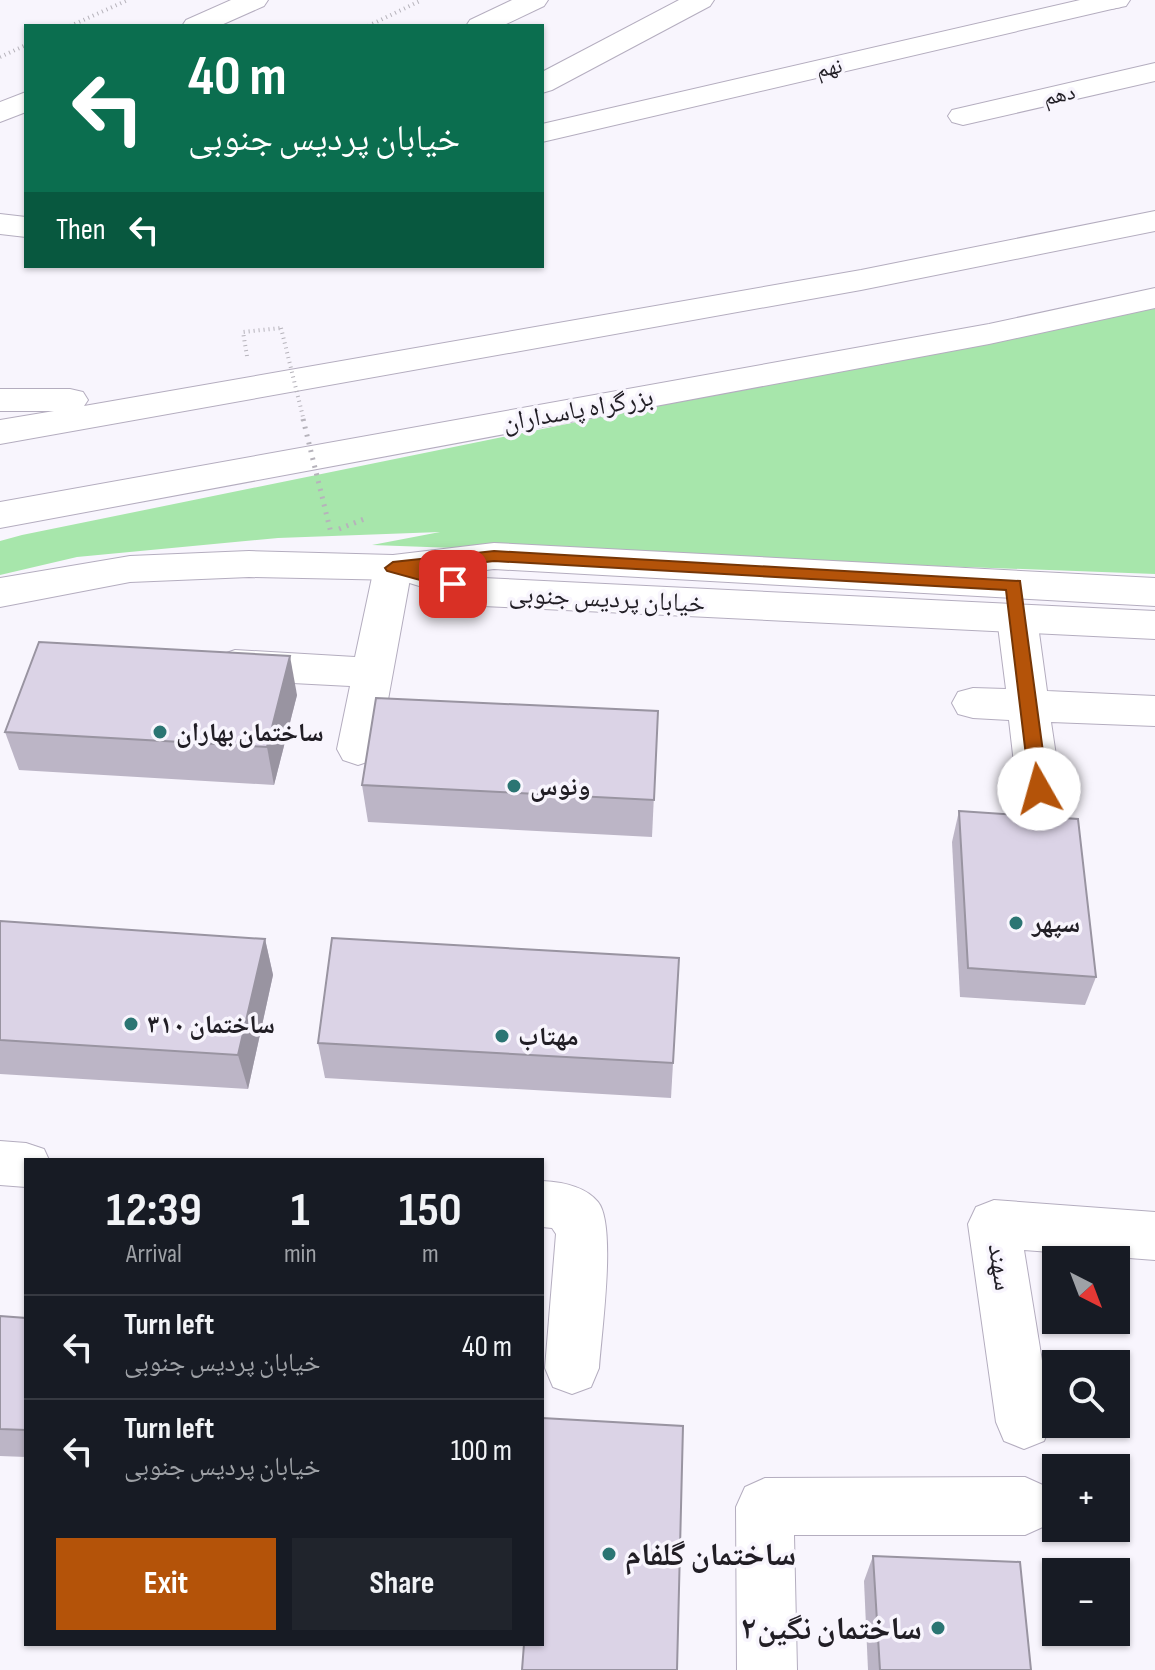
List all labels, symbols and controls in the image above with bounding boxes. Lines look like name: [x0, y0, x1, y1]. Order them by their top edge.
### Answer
text: 40 m: [188, 44, 287, 111]
street label: نهم: [814, 52, 845, 85]
icon: left: [56, 56, 160, 160]
street label: دهم: [1041, 79, 1078, 112]
text: خیابان پردیس جنوبی: [188, 118, 460, 161]
icon: left: [122, 208, 166, 252]
text: Then: [56, 212, 106, 248]
street label: بزرگراه پاسداران: [500, 382, 656, 439]
pin: [419, 550, 487, 618]
icon: arrive: [431, 562, 475, 606]
street label: خیابان پردیس جنوبی: [508, 579, 706, 620]
place label: ساختمان بهاران: [176, 718, 324, 749]
marker: ساختمان بهاران: [151, 723, 169, 741]
position arrow: [997, 747, 1081, 831]
place label: ونوس: [530, 772, 590, 803]
marker: ونوس: [505, 777, 523, 795]
place label: سپهر: [1031, 909, 1080, 940]
marker: سپهر: [1007, 914, 1025, 932]
place label: ساختمان ۳۱۰: [147, 1010, 275, 1041]
marker: ساختمان ۳۱۰: [122, 1015, 140, 1033]
place label: مهتاب: [518, 1022, 578, 1053]
marker: مهتاب: [493, 1027, 511, 1045]
text: 12:39: [106, 1182, 202, 1239]
text: 1: [291, 1182, 310, 1239]
text: 150: [399, 1182, 462, 1239]
text: Arrival: [126, 1239, 182, 1270]
text: min: [284, 1239, 317, 1270]
text: m: [422, 1239, 439, 1270]
street label: سهند: [981, 1242, 1018, 1293]
north arrow: [1042, 1246, 1130, 1334]
map controls: [1042, 1246, 1130, 1646]
text: Turn left: [124, 1307, 214, 1343]
icon: left: [56, 1325, 100, 1369]
text: 40 m: [462, 1329, 512, 1365]
text: خیابان پردیس جنوبی: [124, 1348, 321, 1379]
button: search: [1042, 1350, 1130, 1438]
text: Turn left: [124, 1411, 214, 1447]
icon: left: [56, 1429, 100, 1473]
text: 100 m: [451, 1433, 512, 1469]
text: خیابان پردیس جنوبی: [124, 1452, 321, 1483]
button: +: [1042, 1454, 1130, 1542]
place label: ساختمان گلفام: [625, 1536, 796, 1576]
button: Exit: [56, 1538, 276, 1630]
button: Share: [292, 1538, 512, 1630]
marker: ساختمان گلفام: [600, 1545, 618, 1563]
button: −: [1042, 1558, 1130, 1646]
place label: ساختمان نگین۲: [741, 1610, 922, 1649]
marker: ساختمان نگین۲: [929, 1619, 947, 1637]

